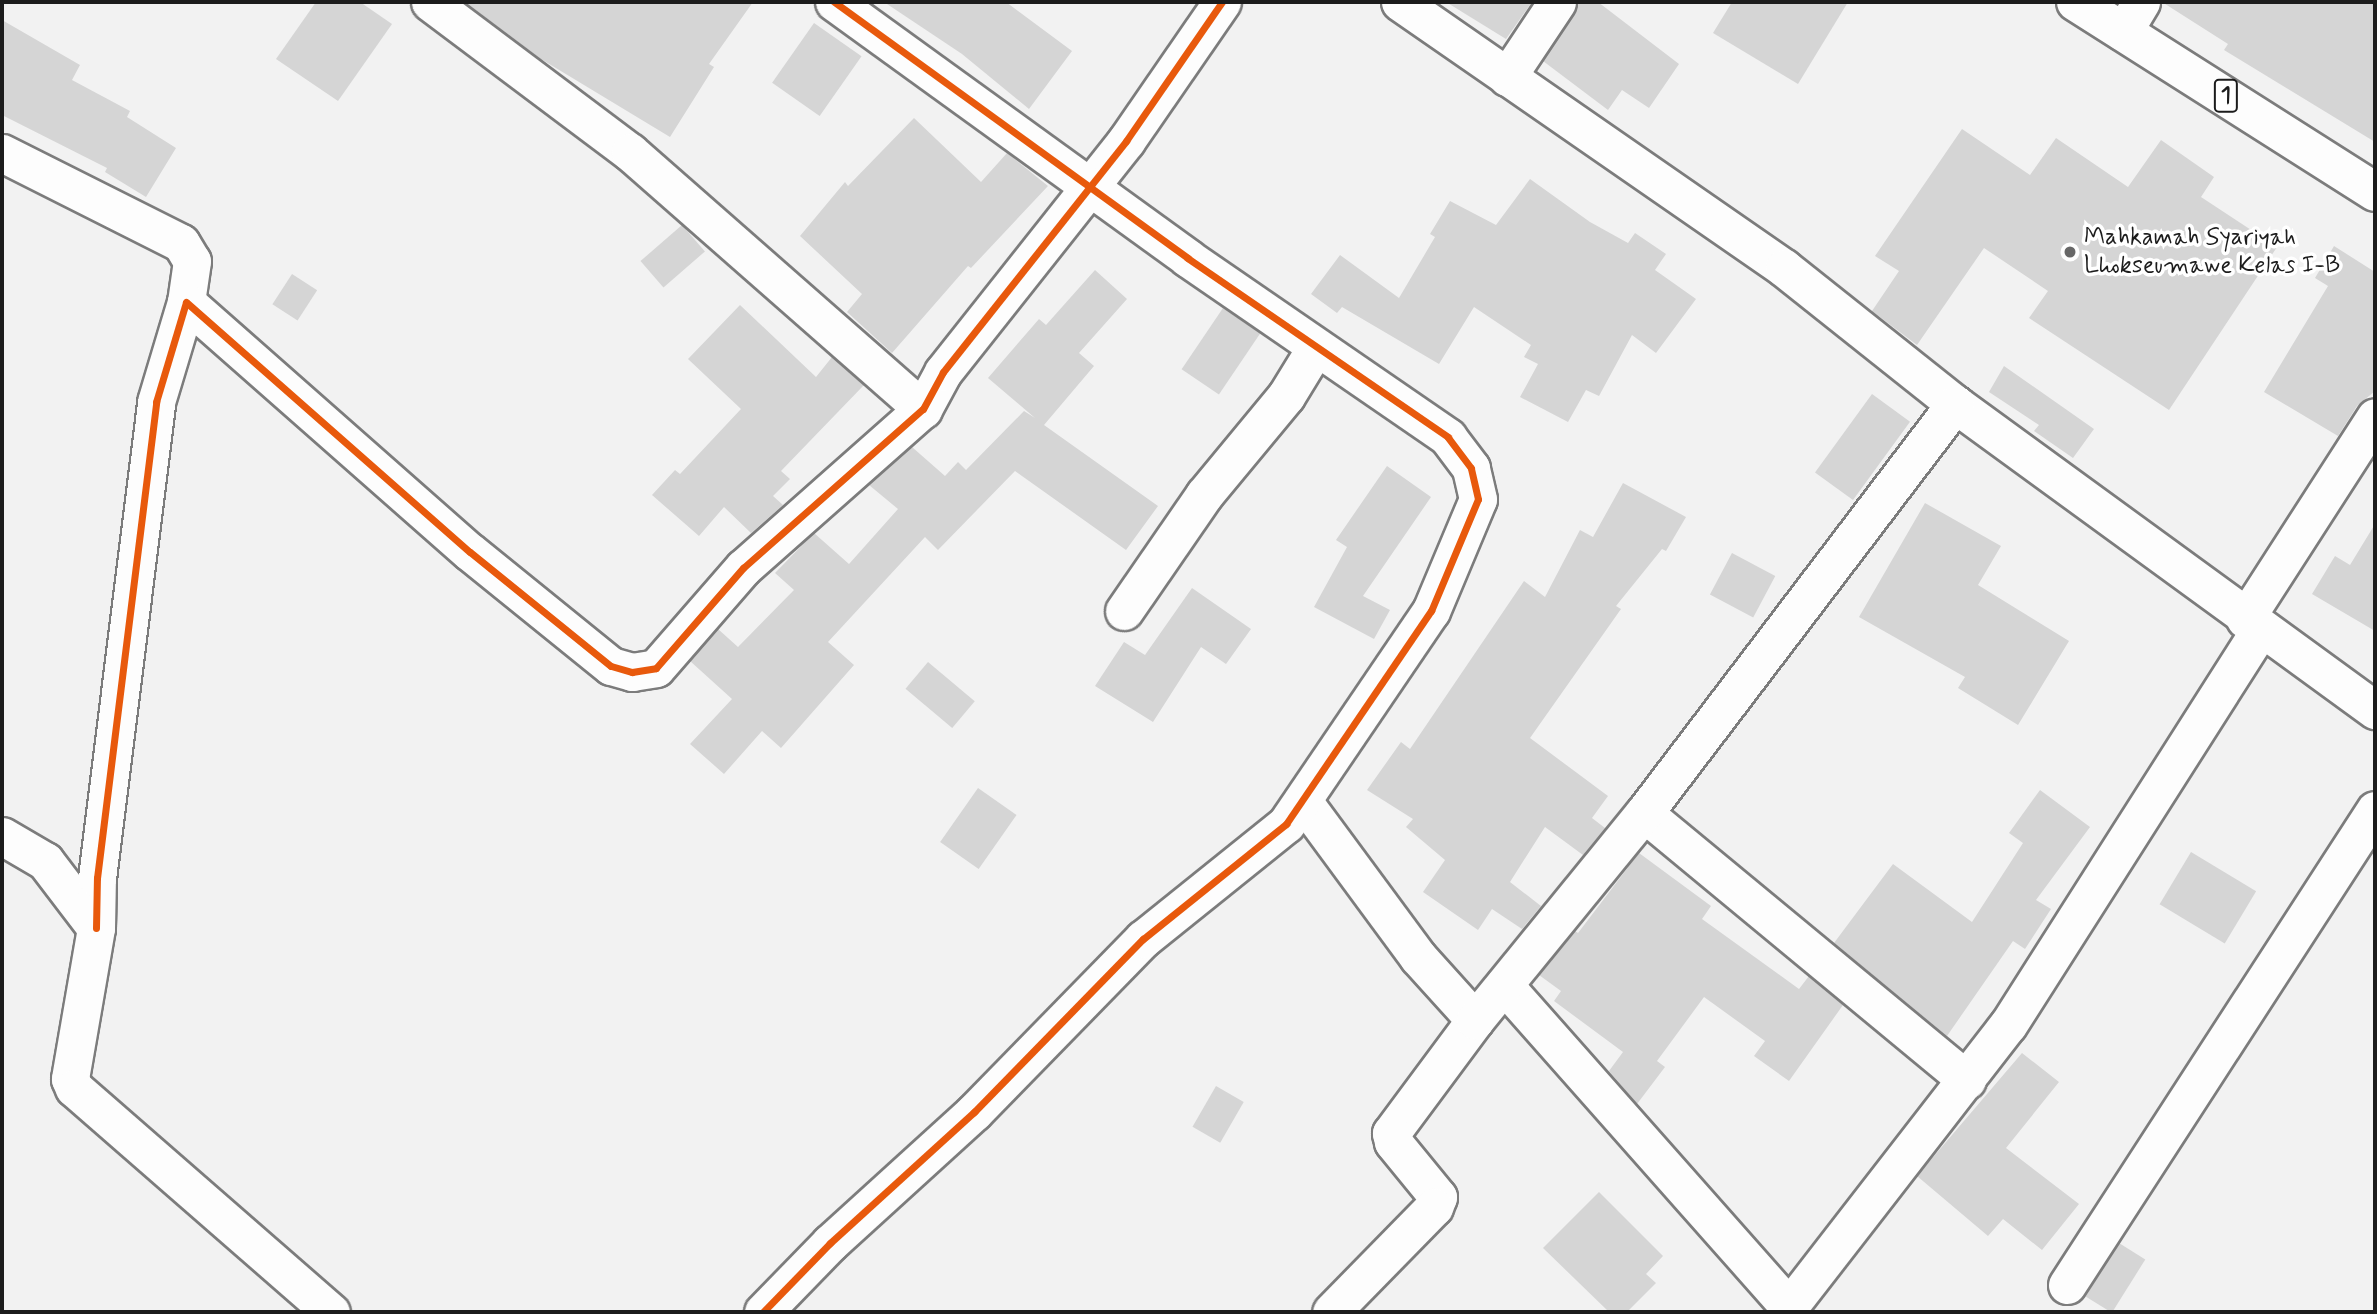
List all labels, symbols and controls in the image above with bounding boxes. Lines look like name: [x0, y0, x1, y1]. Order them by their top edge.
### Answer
road number: 1: [2214, 76, 2238, 116]
place label: Mahkamah Syariyah Lhokseumawe Kelas I-B: [2084, 224, 2339, 280]
marker: Mahkamah Syariyah Lhokseumawe Kelas I-B: [2062, 244, 2078, 260]

